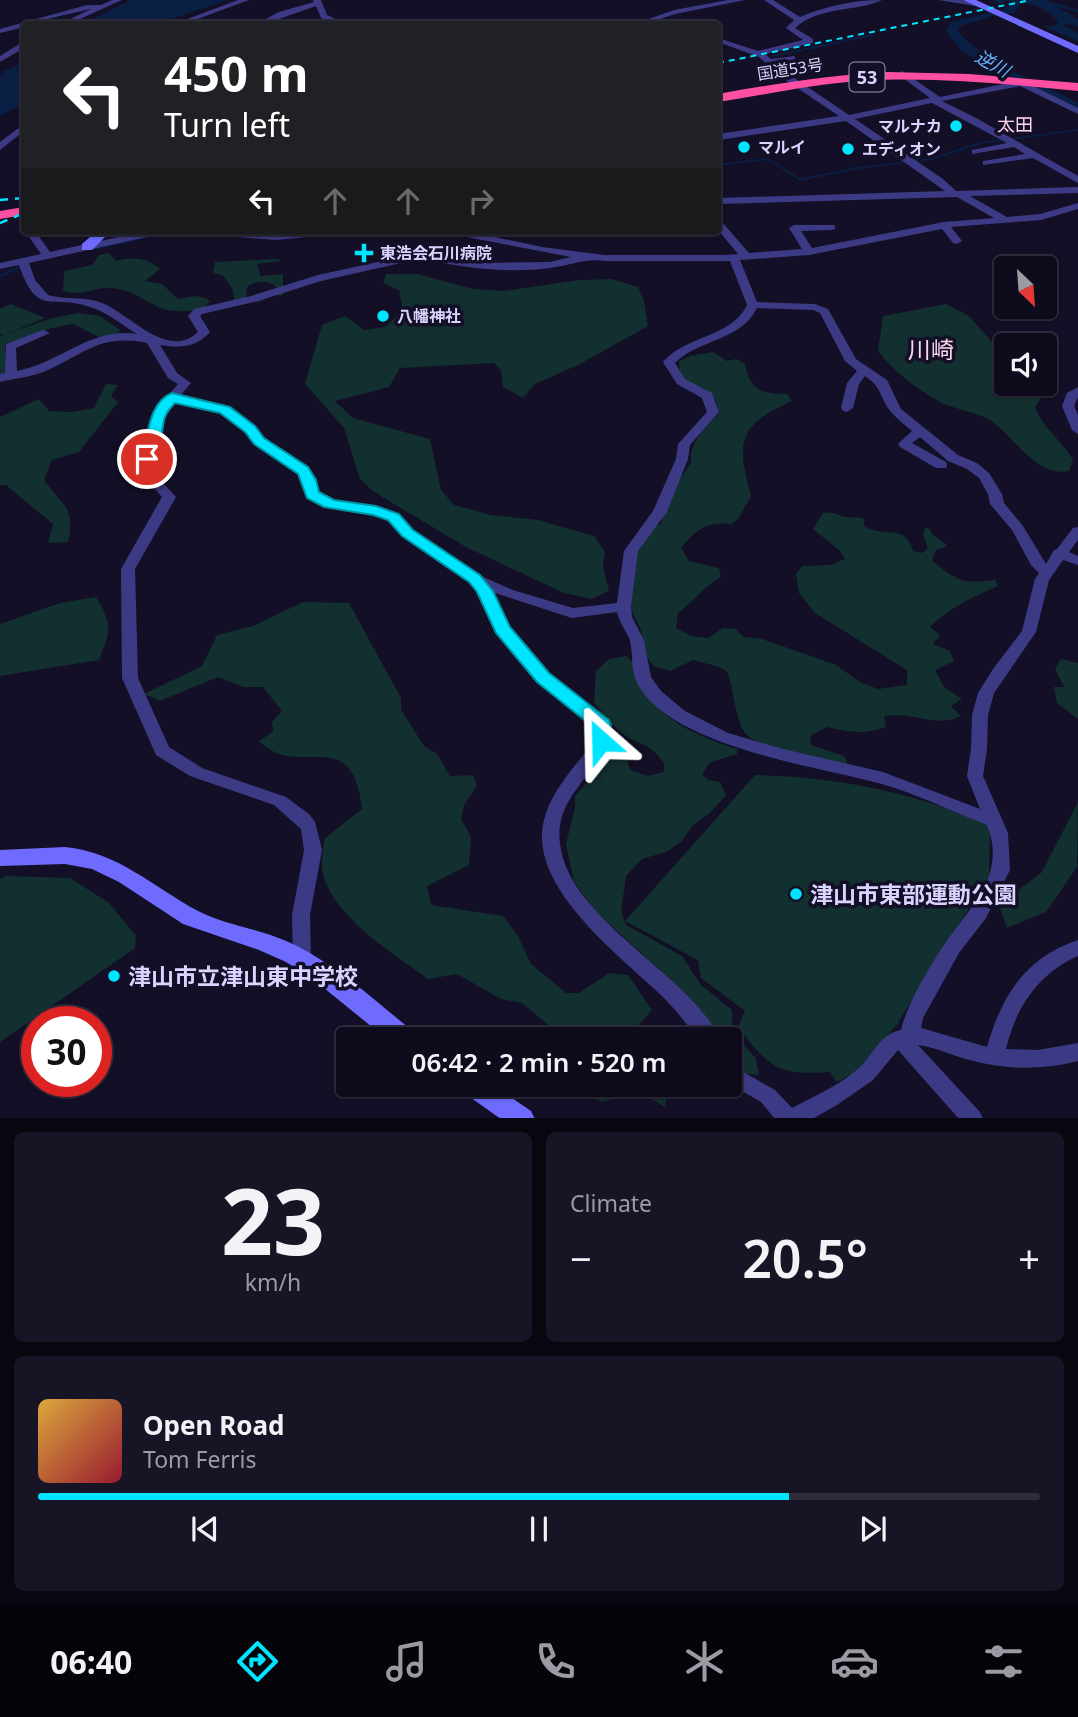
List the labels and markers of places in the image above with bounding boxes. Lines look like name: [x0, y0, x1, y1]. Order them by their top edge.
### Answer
place label: マルナカ: [878, 115, 942, 137]
marker: マルナカ: [948, 118, 964, 134]
place label: マルイ: [758, 136, 806, 158]
place label: エディオン: [862, 138, 941, 160]
marker: マルイ: [736, 139, 752, 155]
marker: エディオン: [840, 141, 856, 157]
place label: 東浩会石川病院: [380, 242, 492, 264]
marker: 東浩会石川病院: [354, 243, 374, 263]
place label: 八幡神社: [397, 305, 461, 327]
marker: 八幡神社: [375, 308, 391, 324]
pin: [117, 429, 177, 489]
place label: 津山市東部運動公園: [810, 878, 1017, 910]
marker: 津山市東部運動公園: [788, 886, 804, 902]
place label: 津山市立津山東中学校: [128, 960, 358, 992]
marker: 津山市立津山東中学校: [106, 968, 122, 984]

